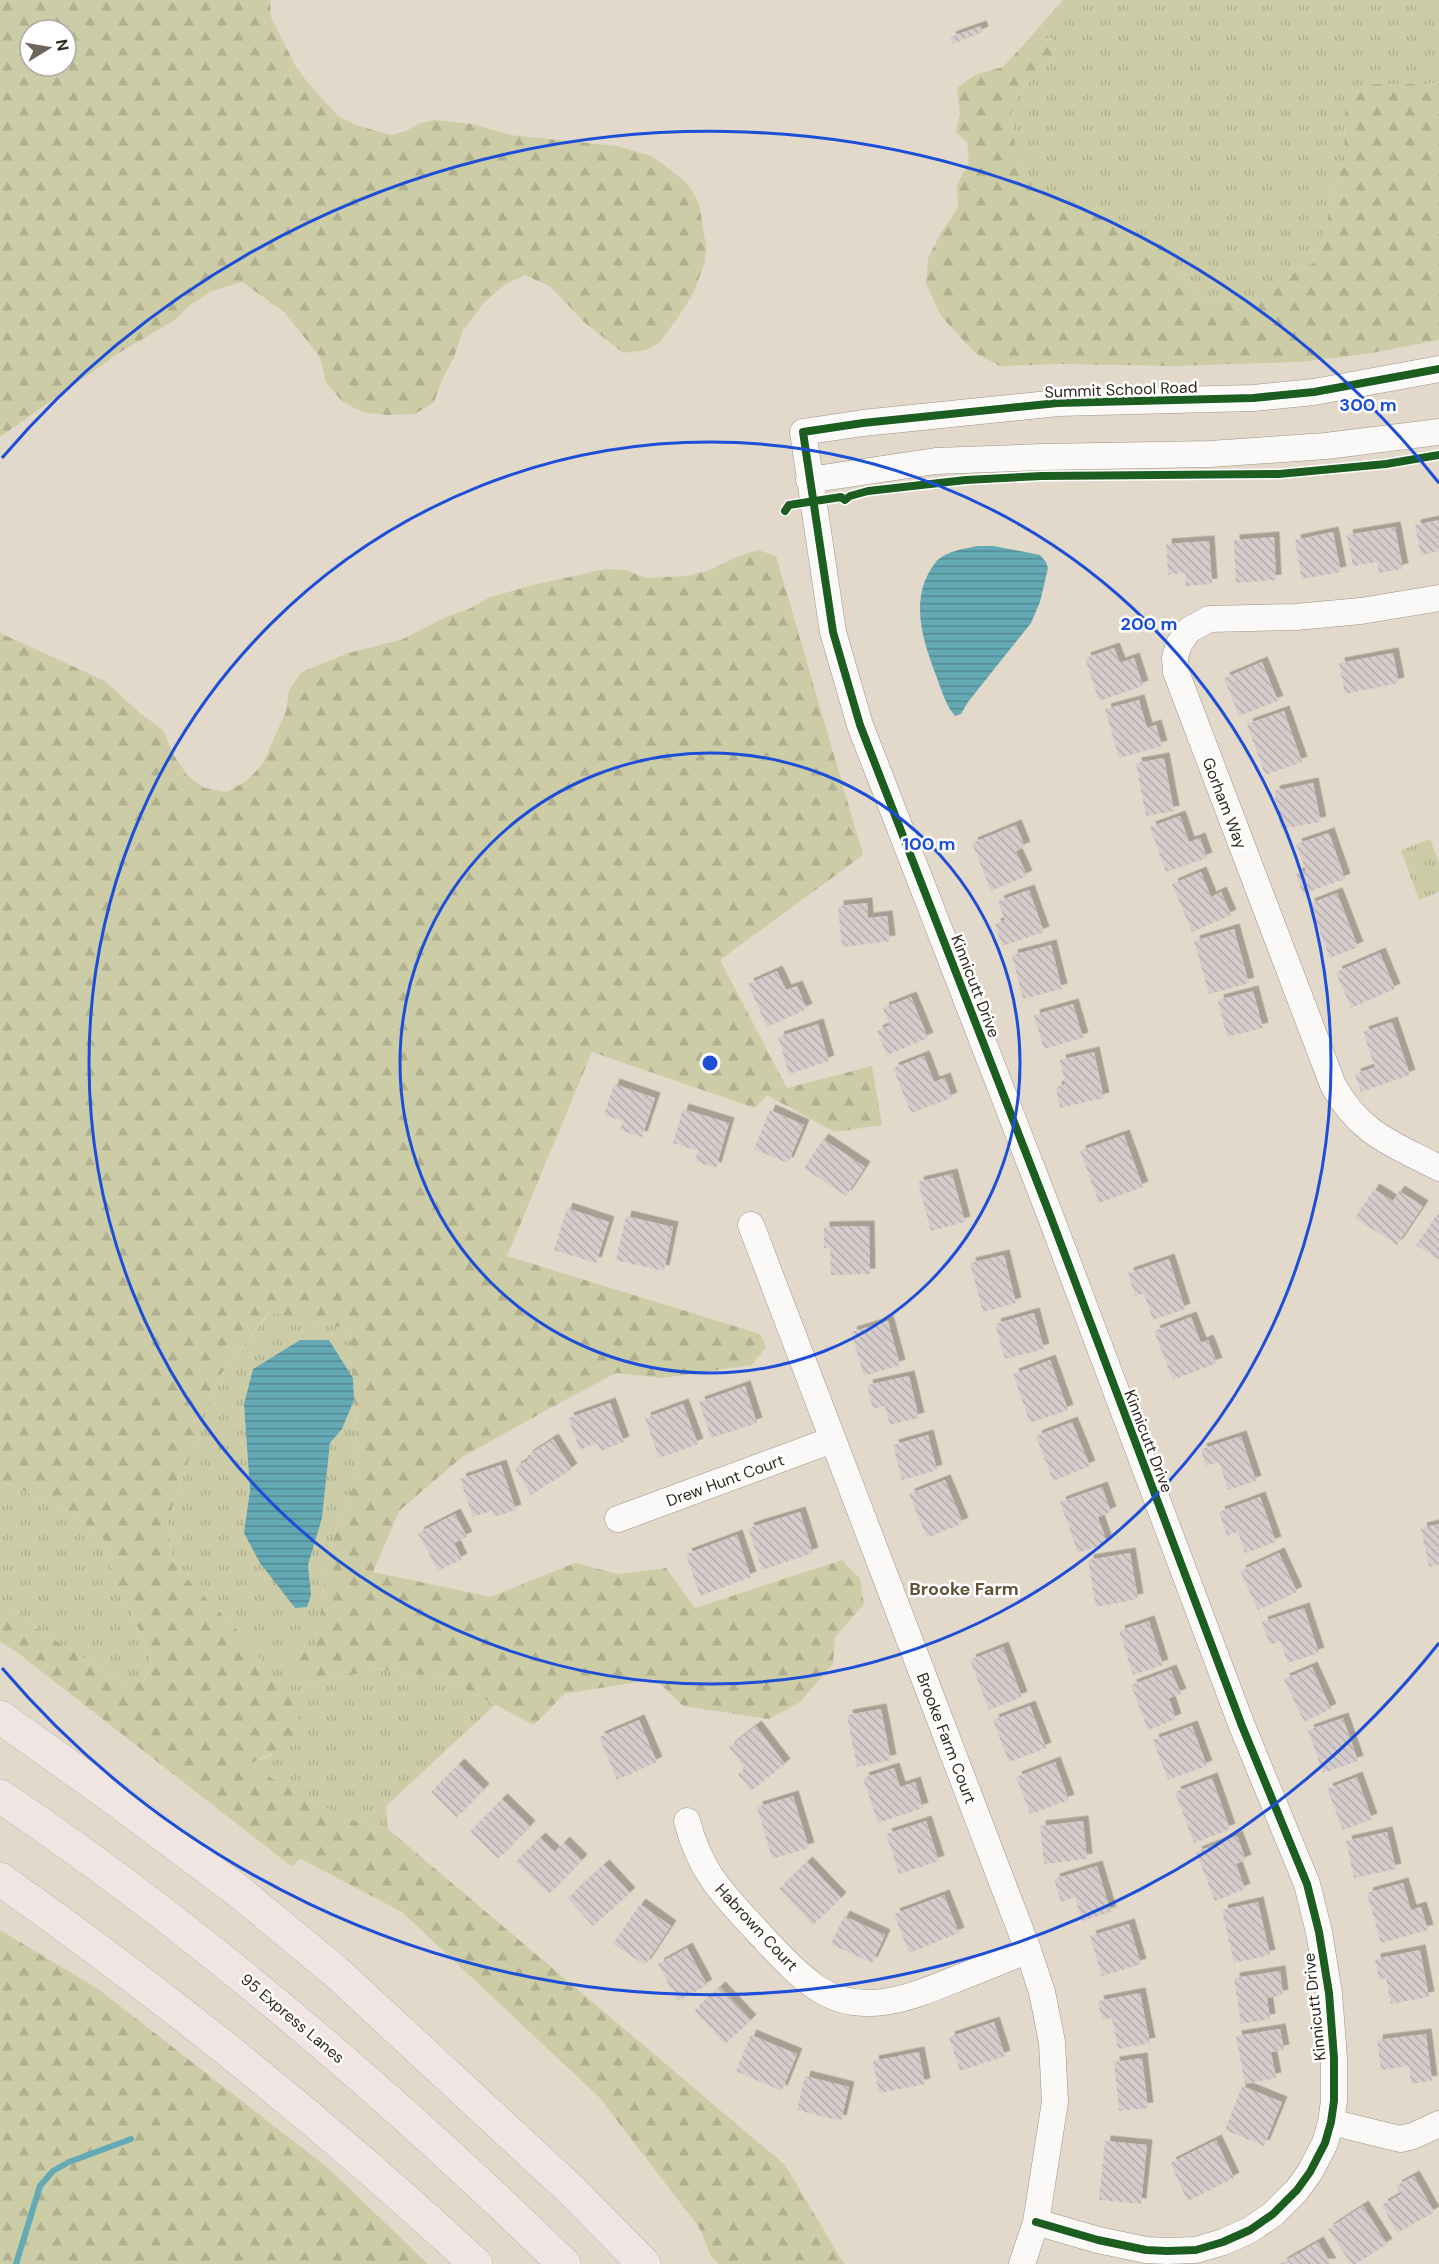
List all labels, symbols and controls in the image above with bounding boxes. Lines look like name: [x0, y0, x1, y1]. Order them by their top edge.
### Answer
north arrow: [18, 18, 78, 78]
text: N: [51, 38, 74, 53]
street label: Summit School Road: [1044, 376, 1198, 403]
text: 300 m: [1339, 393, 1397, 417]
text: 200 m: [1121, 612, 1177, 636]
street label: Gorham Way: [1198, 755, 1252, 852]
text: 100 m: [902, 832, 956, 856]
street label: Kinnicutt Drive: [946, 932, 1005, 1041]
centre of rings: [700, 1053, 720, 1073]
street label: Kinnicutt Drive: [1119, 1387, 1178, 1496]
street label: Drew Hunt Court: [663, 1449, 787, 1512]
district label: Brooke Farm: [909, 1577, 1019, 1601]
street label: Brooke Farm Court: [912, 1670, 981, 1807]
street label: Habrown Court: [711, 1879, 803, 1976]
street label: Kinnicutt Drive: [1298, 1952, 1331, 2062]
street label: 95 Express Lanes: [236, 1969, 349, 2068]

